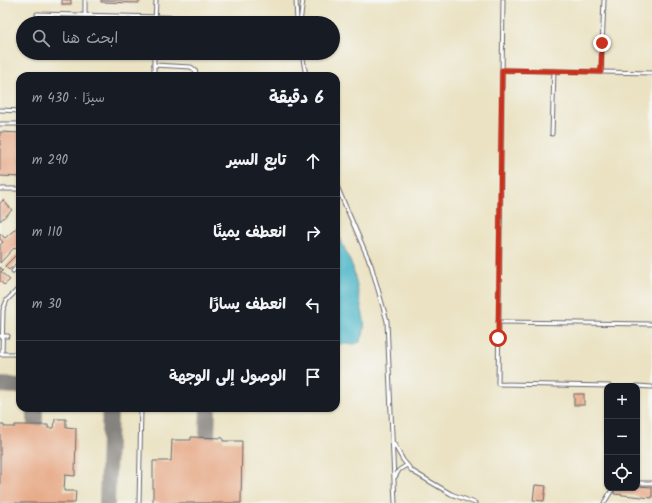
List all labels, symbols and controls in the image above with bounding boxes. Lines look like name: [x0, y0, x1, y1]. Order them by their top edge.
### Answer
search box: [16, 16, 340, 60]
icon: search: [30, 27, 52, 49]
text: ابحث هنا: [62, 27, 118, 51]
route end: [593, 34, 611, 52]
text: 6 دقيقة: [269, 85, 324, 112]
text: سيرًا · 430 m: [32, 88, 105, 109]
text: تابع السير: [227, 149, 286, 173]
text: 290 m: [32, 150, 68, 171]
icon: ahead: [302, 150, 324, 172]
text: انعطف يمينًا: [213, 221, 286, 245]
text: 110 m: [32, 222, 62, 243]
icon: right: [302, 222, 324, 244]
text: انعطف يسارًا: [209, 293, 286, 317]
text: 30 m: [32, 294, 62, 315]
icon: left: [302, 294, 324, 316]
route start: [489, 329, 507, 347]
text: الوصول إلى الوجهة: [169, 365, 286, 389]
icon: arrive: [302, 366, 324, 388]
map controls: [604, 383, 640, 491]
button: +: [604, 383, 640, 419]
button: −: [604, 419, 640, 455]
button: locate: [604, 455, 640, 491]

